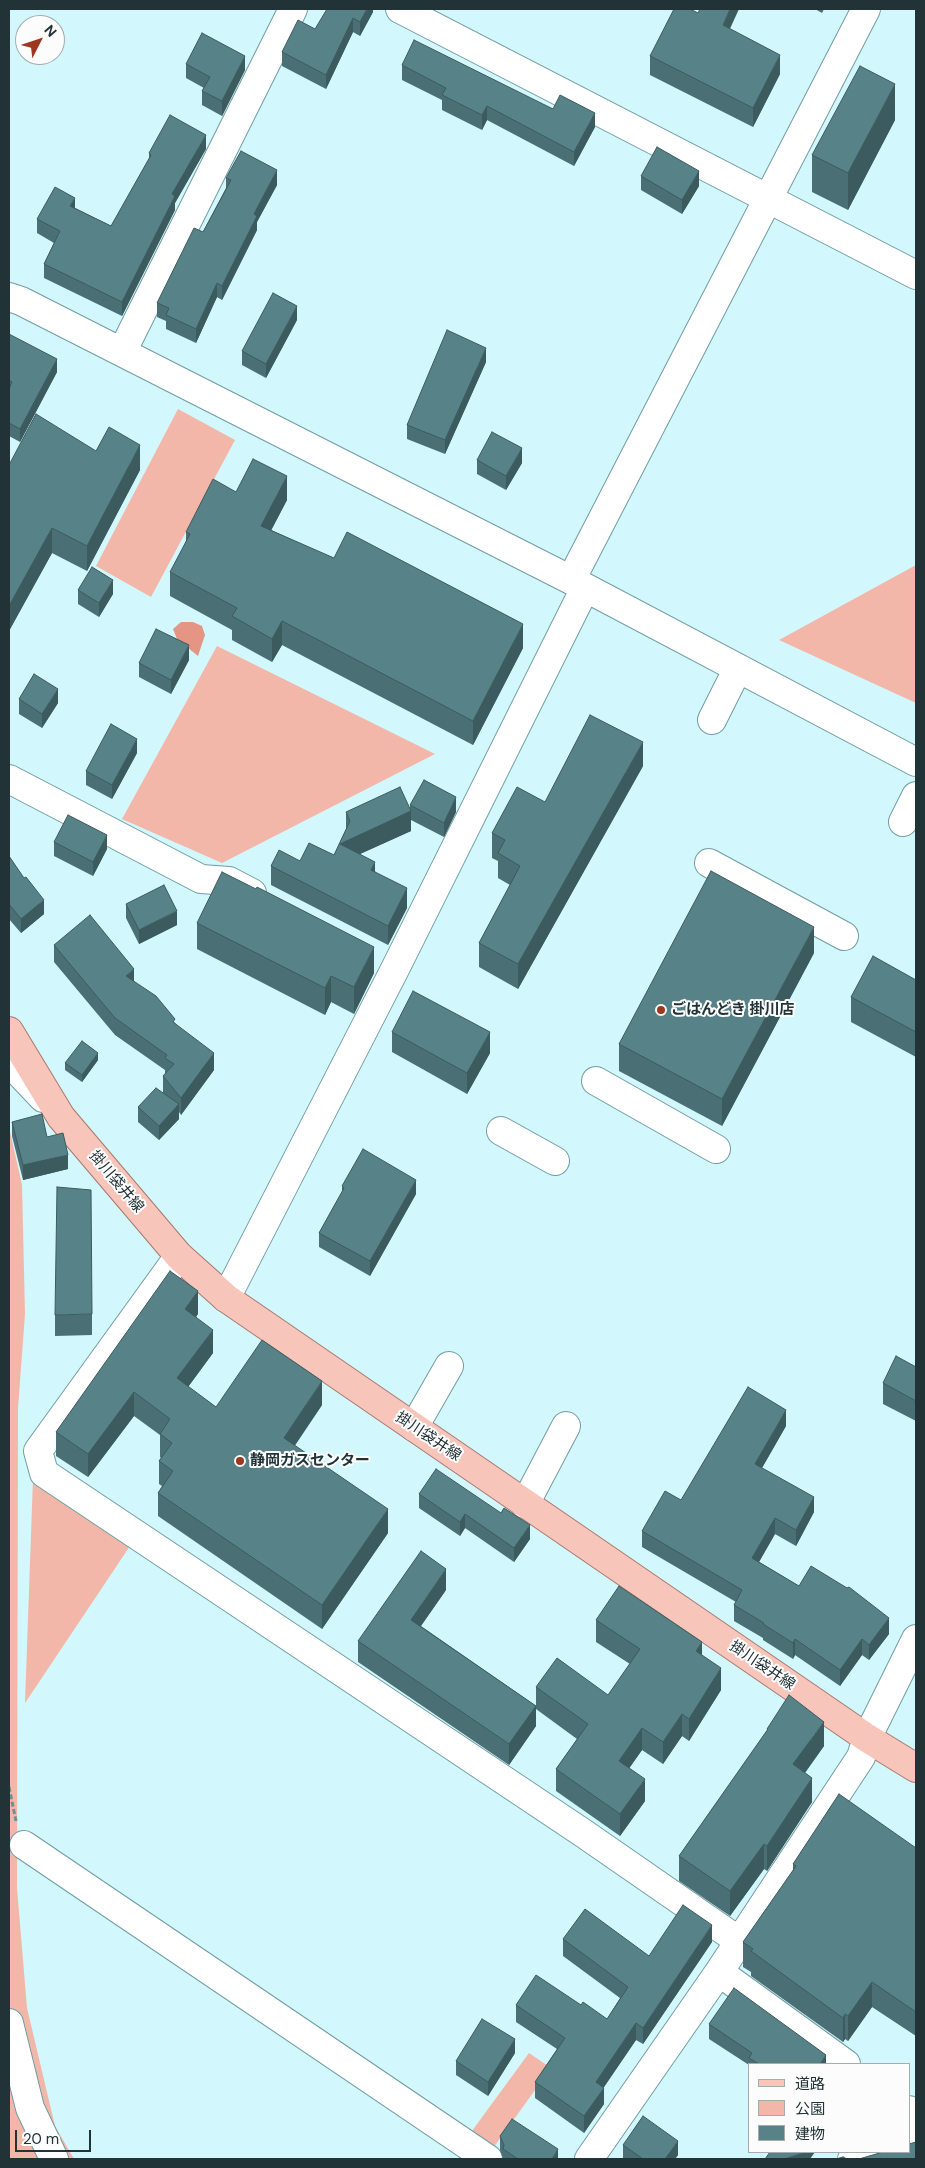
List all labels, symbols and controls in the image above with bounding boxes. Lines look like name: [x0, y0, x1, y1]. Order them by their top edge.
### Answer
north arrow: [15, 15, 65, 65]
text: N: [40, 21, 61, 41]
place label: ごはんどき 掛川店: [671, 1001, 795, 1019]
marker: ごはんどき 掛川店: [655, 1004, 667, 1016]
street label: 掛川袋井線: [85, 1147, 147, 1217]
street label: 掛川袋井線: [392, 1409, 464, 1465]
place label: 静岡ガスセンター: [250, 1452, 370, 1470]
marker: 静岡ガスセンター: [234, 1455, 246, 1467]
street label: 掛川袋井線: [726, 1638, 798, 1694]
legend: [748, 2063, 910, 2153]
text: 道路: [795, 2074, 825, 2094]
text: 公園: [795, 2099, 825, 2119]
scale bar: [18, 2120, 94, 2152]
text: 建物: [795, 2124, 825, 2144]
text: 20 m: [23, 2129, 59, 2149]

